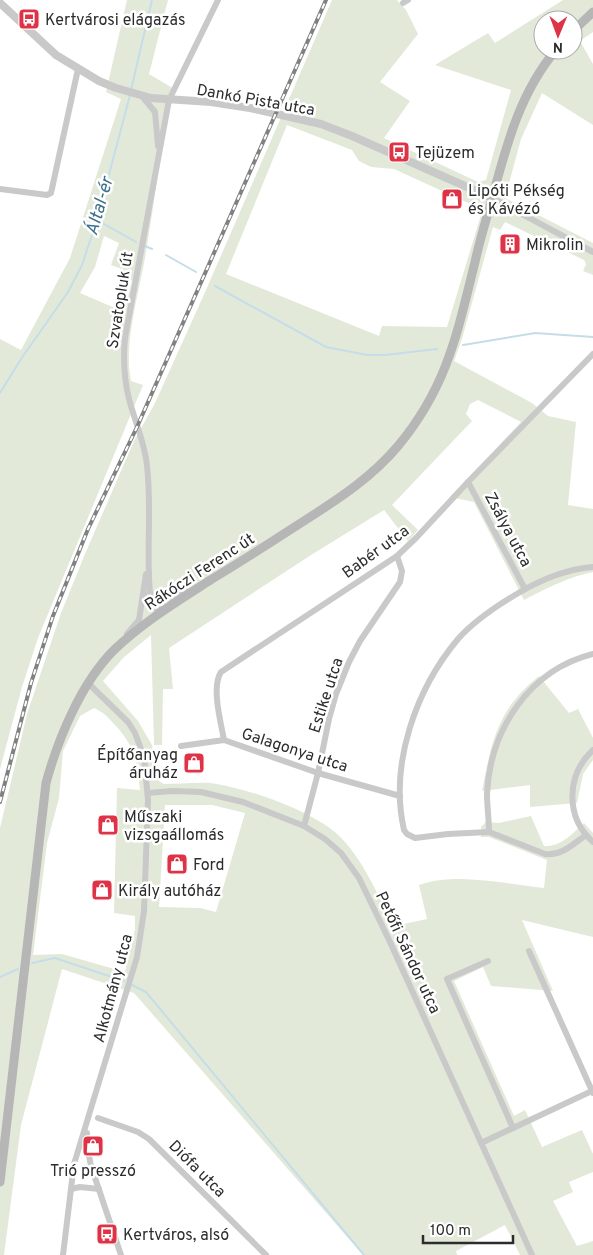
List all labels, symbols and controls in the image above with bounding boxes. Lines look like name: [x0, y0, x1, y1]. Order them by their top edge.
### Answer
bus stop icon: Kertvárosi elágazás: [17, 7, 41, 31]
north arrow: [533, 10, 583, 60]
place label: Kertvárosi elágazás: [45, 11, 185, 31]
text: N: [553, 38, 563, 55]
street label: Dankó Pista utca: [195, 81, 316, 121]
bus stop icon: Tejüzem: [387, 140, 411, 164]
place label: Tejüzem: [415, 144, 475, 164]
water label: Által-ér: [79, 172, 120, 238]
place label: Lipóti Pékség és Kávézó: [468, 182, 565, 220]
shop icon: Lipóti Pékség és Kávézó: [440, 187, 464, 211]
building icon: Mikrolin: [498, 232, 522, 256]
place label: Mikrolin: [526, 236, 584, 256]
street label: Szvatopluk út: [103, 250, 139, 350]
street label: Zsálya utca: [479, 489, 535, 571]
street label: Babér utca: [339, 522, 414, 584]
street label: Rákóczi Ferenc út: [141, 530, 259, 616]
street label: Estike utca: [305, 655, 348, 736]
street label: Galagonya utca: [239, 724, 350, 777]
place label: Építőanyag áruház: [97, 744, 178, 784]
shop icon: Építőanyag áruház: [182, 751, 206, 775]
place label: Műszaki vizsgaállomás: [124, 808, 224, 846]
shop icon: Műszaki vizsgaállomás: [96, 813, 120, 837]
shop icon: Ford: [165, 852, 189, 876]
place label: Ford: [193, 856, 224, 876]
shop icon: Király autóház: [90, 878, 114, 902]
place label: Király autóház: [118, 882, 221, 902]
street label: Petőfi Sándor utca: [370, 889, 444, 1017]
street label: Alkotmány utca: [90, 932, 138, 1045]
shop icon: Trió presszó: [81, 1134, 105, 1158]
street label: Diófa utca: [164, 1137, 229, 1202]
place label: Trió presszó: [50, 1162, 136, 1182]
scale bar: [423, 1212, 513, 1244]
bus stop icon: Kertváros, alsó: [95, 1222, 119, 1246]
text: 100 m: [430, 1222, 471, 1241]
place label: Kertváros, alsó: [123, 1226, 229, 1246]

